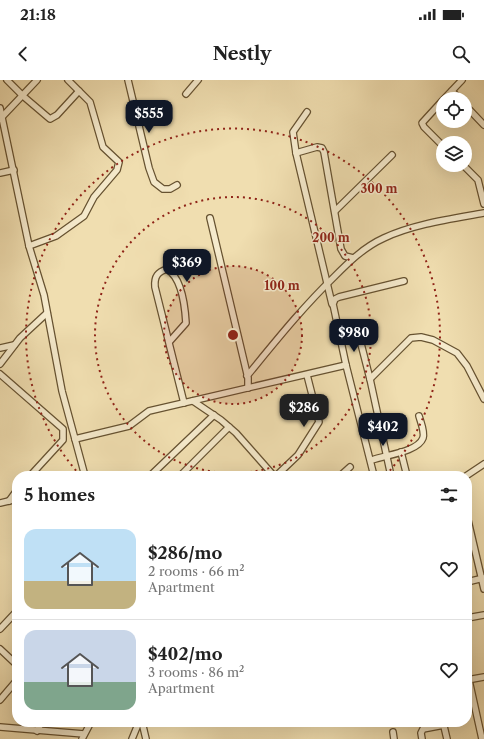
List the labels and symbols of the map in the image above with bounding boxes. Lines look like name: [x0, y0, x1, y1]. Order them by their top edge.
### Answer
pin: $555: [125, 100, 173, 134]
text: 300 m: [360, 181, 398, 196]
text: 200 m: [312, 230, 350, 245]
pin: $369: [163, 249, 211, 283]
text: 100 m: [264, 278, 300, 293]
pin: $980: [330, 319, 378, 353]
centre of rings: [226, 328, 240, 342]
pin: $286: [280, 394, 328, 428]
pin: $402: [359, 413, 407, 447]

